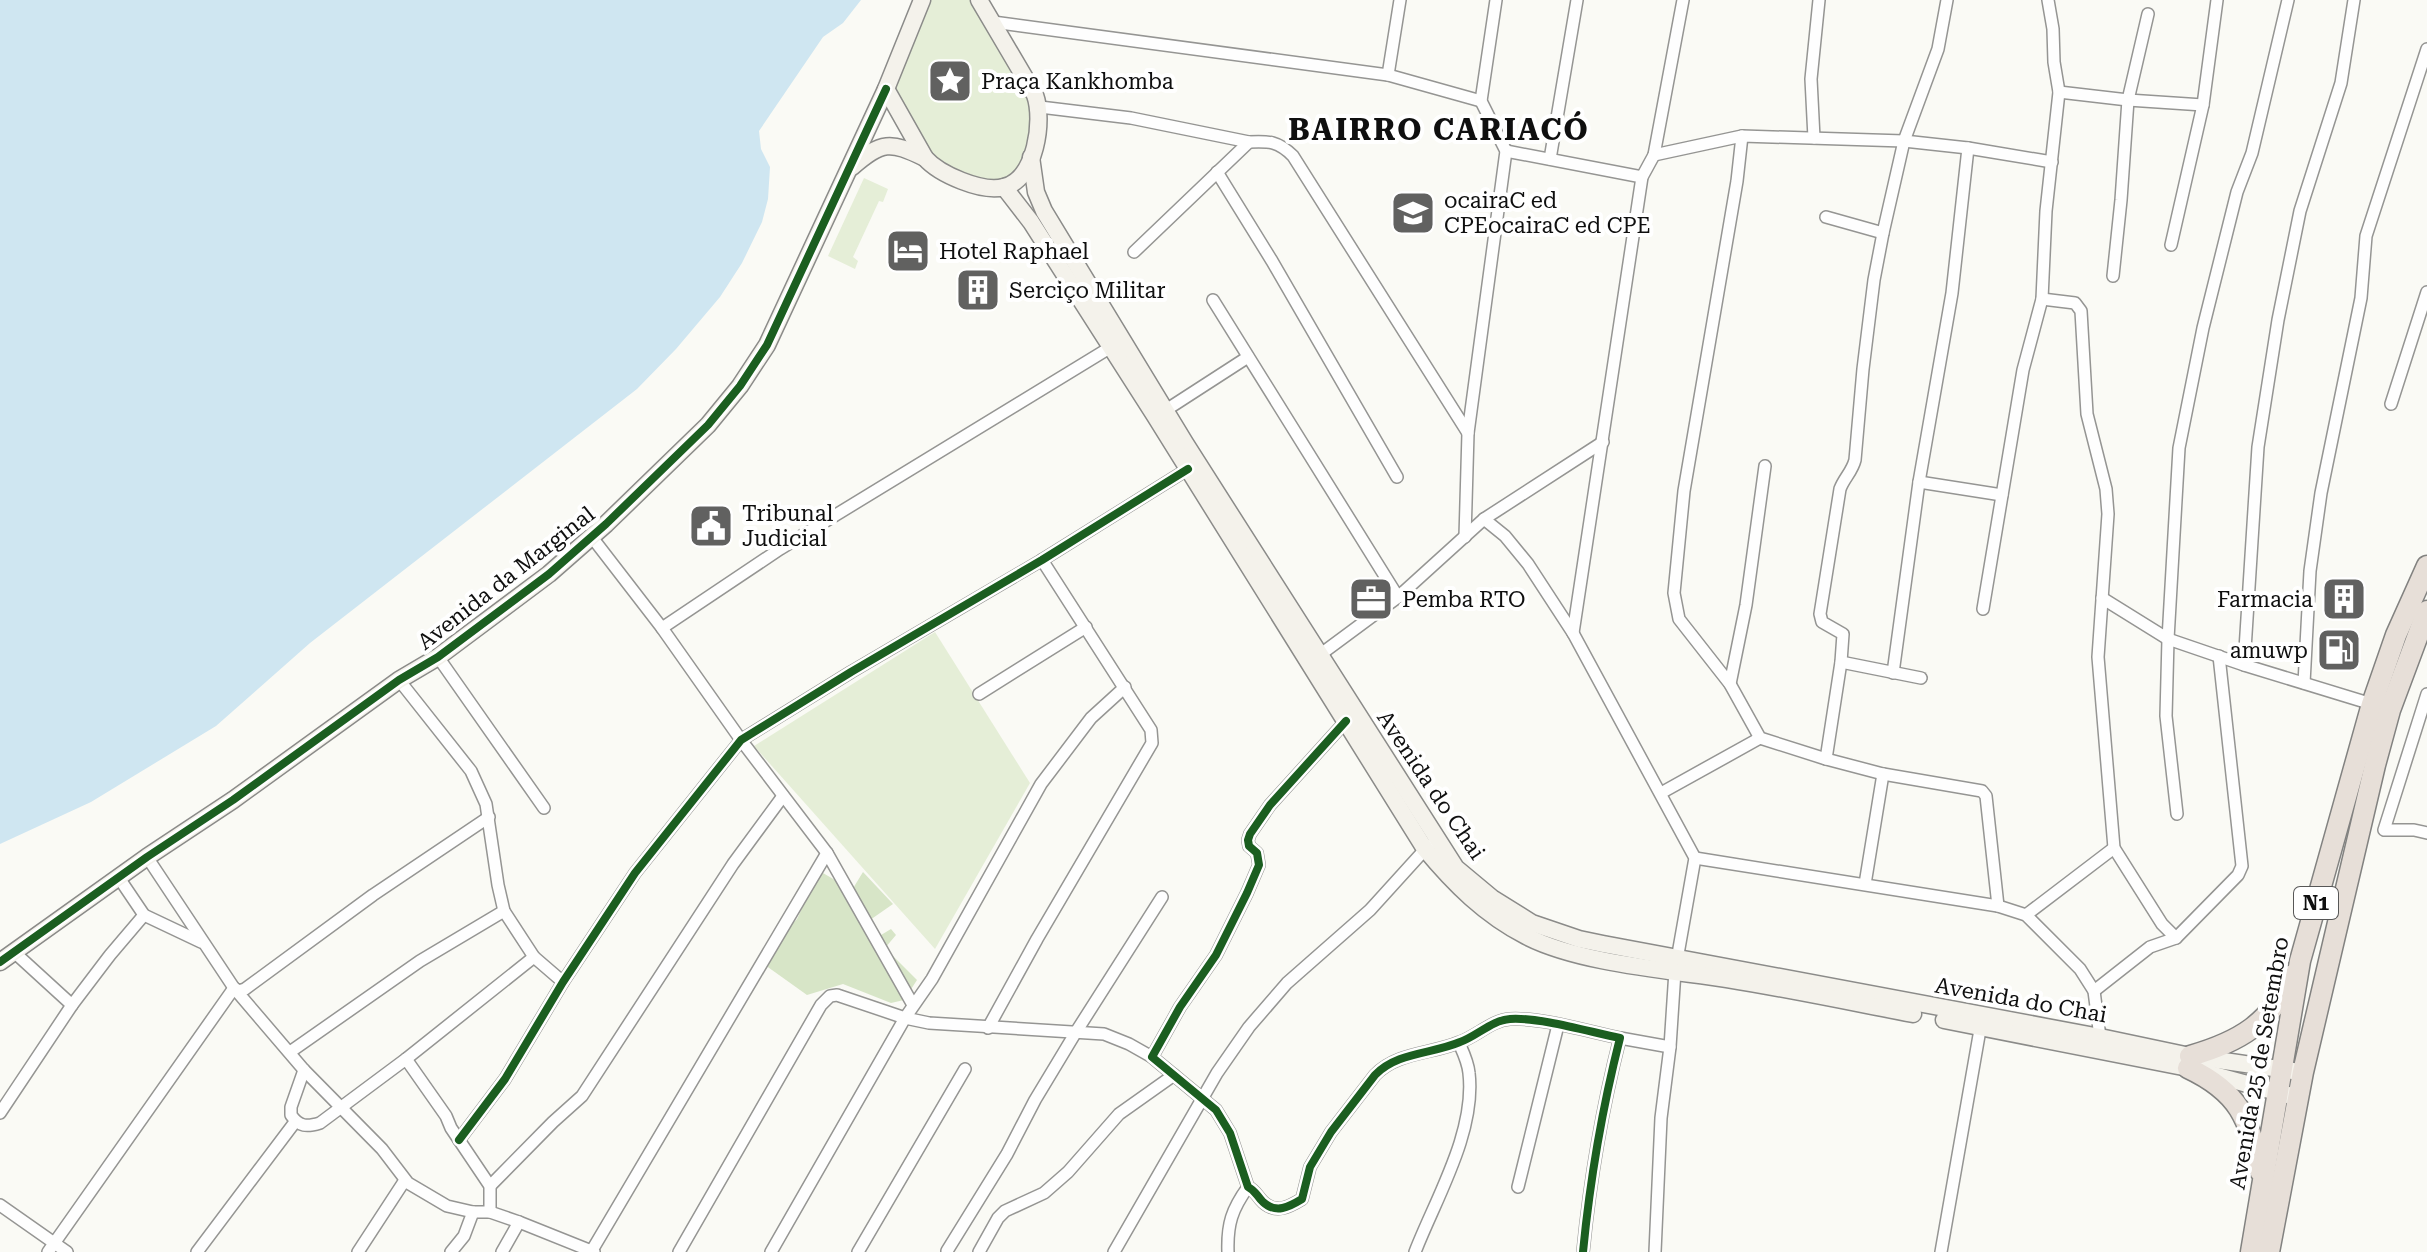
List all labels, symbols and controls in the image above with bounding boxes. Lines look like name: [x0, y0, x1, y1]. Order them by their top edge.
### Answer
place icon: Praça Kankhomba: [926, 57, 974, 105]
place label: Praça Kankhomba: [981, 69, 1174, 94]
district label: BAIRRO CARIACÓ: [1288, 111, 1590, 147]
place label: ocairaC ed CPEocairaC ed CPE: [1444, 188, 1651, 238]
school or university icon: ocairaC ed CPEocairaC ed CPE: [1389, 189, 1437, 237]
hotel icon: Hotel Raphael: [884, 227, 932, 275]
place label: Hotel Raphael: [939, 239, 1089, 264]
building icon: Serciço Militar: [954, 266, 1002, 314]
place label: Serciço Militar: [1009, 278, 1166, 303]
street label: Avenida da Marginal: [413, 501, 599, 655]
place label: Tribunal Judicial: [742, 501, 834, 551]
public building icon: Tribunal Judicial: [687, 502, 735, 550]
office icon: Pemba RTO: [1347, 575, 1395, 623]
building icon: Farmacia: [2320, 575, 2368, 623]
place label: Pemba RTO: [1402, 587, 1526, 612]
place label: Farmacia: [2217, 587, 2313, 612]
fuel station icon: amuwp: [2315, 626, 2363, 674]
place label: amuwp: [2230, 638, 2308, 663]
street label: Avenida do Chai: [1372, 706, 1490, 864]
road number: N1: [2294, 887, 2338, 919]
street label: Avenida 25 de Setembro: [2224, 935, 2294, 1191]
street label: Avenida do Chai: [1933, 973, 2109, 1027]

